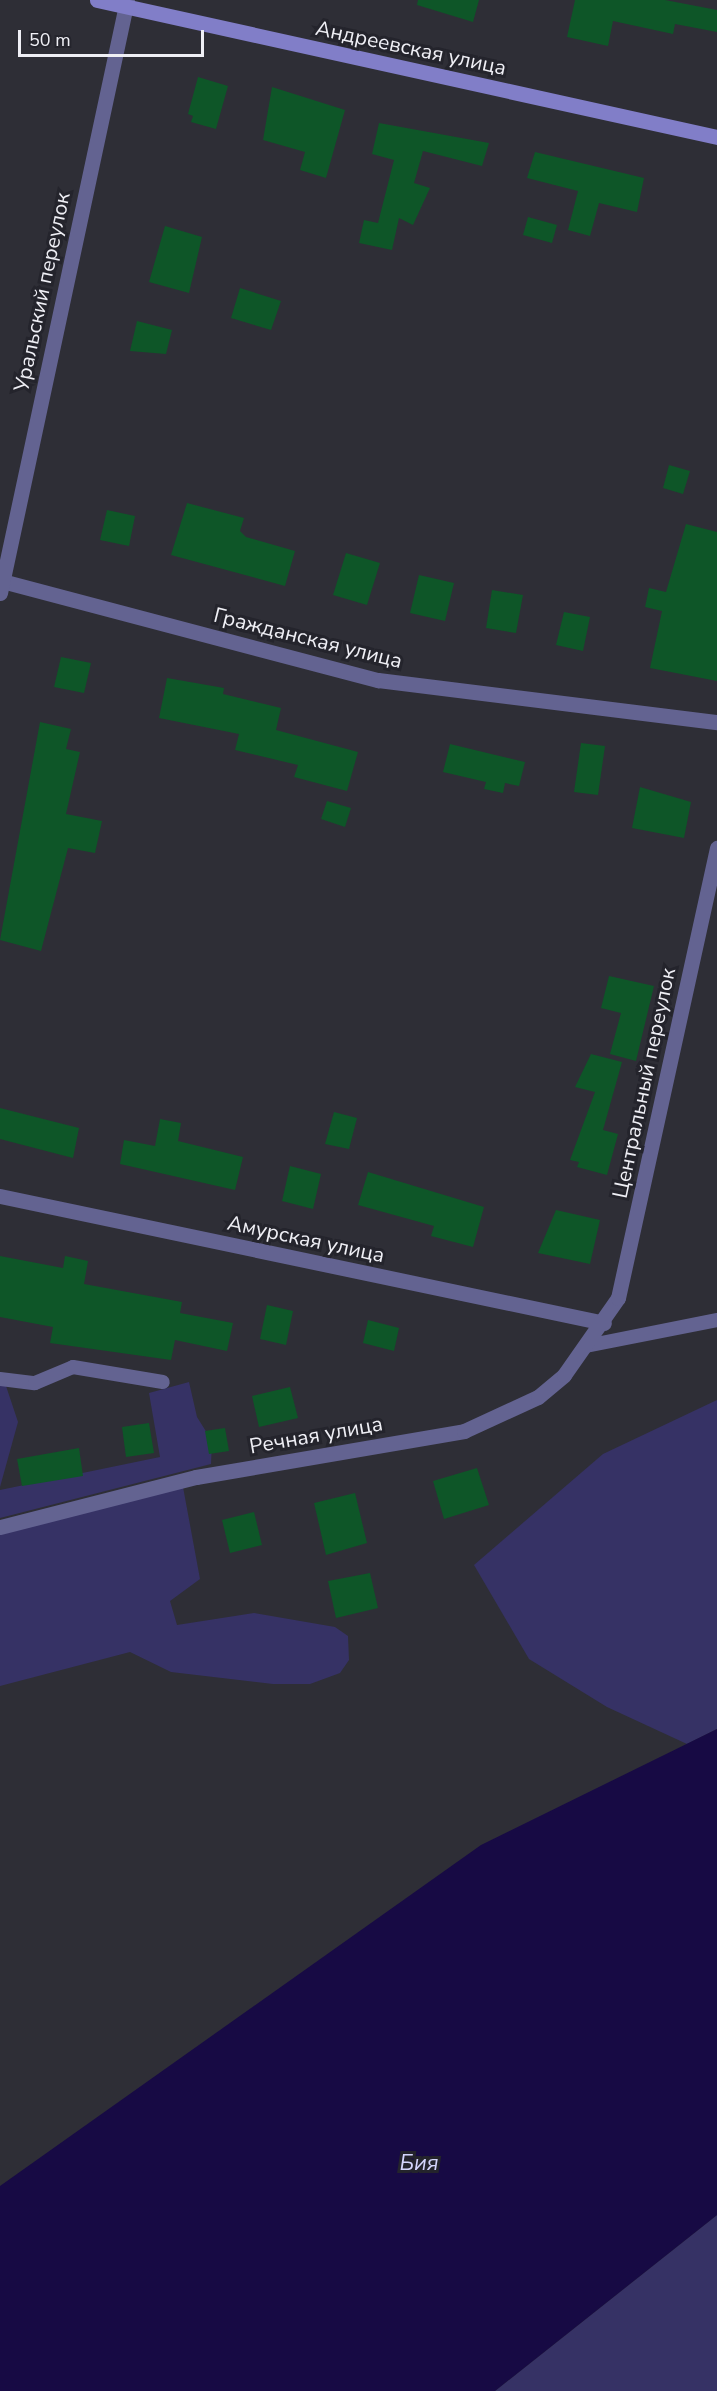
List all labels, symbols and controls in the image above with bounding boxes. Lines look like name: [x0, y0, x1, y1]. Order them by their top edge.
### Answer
street label: Андреевская улица: [313, 15, 509, 81]
scale bar: [21, 18, 207, 56]
text: 50 m: [29, 28, 71, 52]
street label: Уральский переулок: [9, 190, 75, 394]
street label: Гражданская улица: [211, 602, 405, 674]
street label: Центральный переулок: [607, 966, 681, 1200]
street label: Амурская улица: [225, 1210, 387, 1268]
street label: Речная улица: [247, 1411, 385, 1459]
water label: Бия: [399, 2151, 439, 2177]

